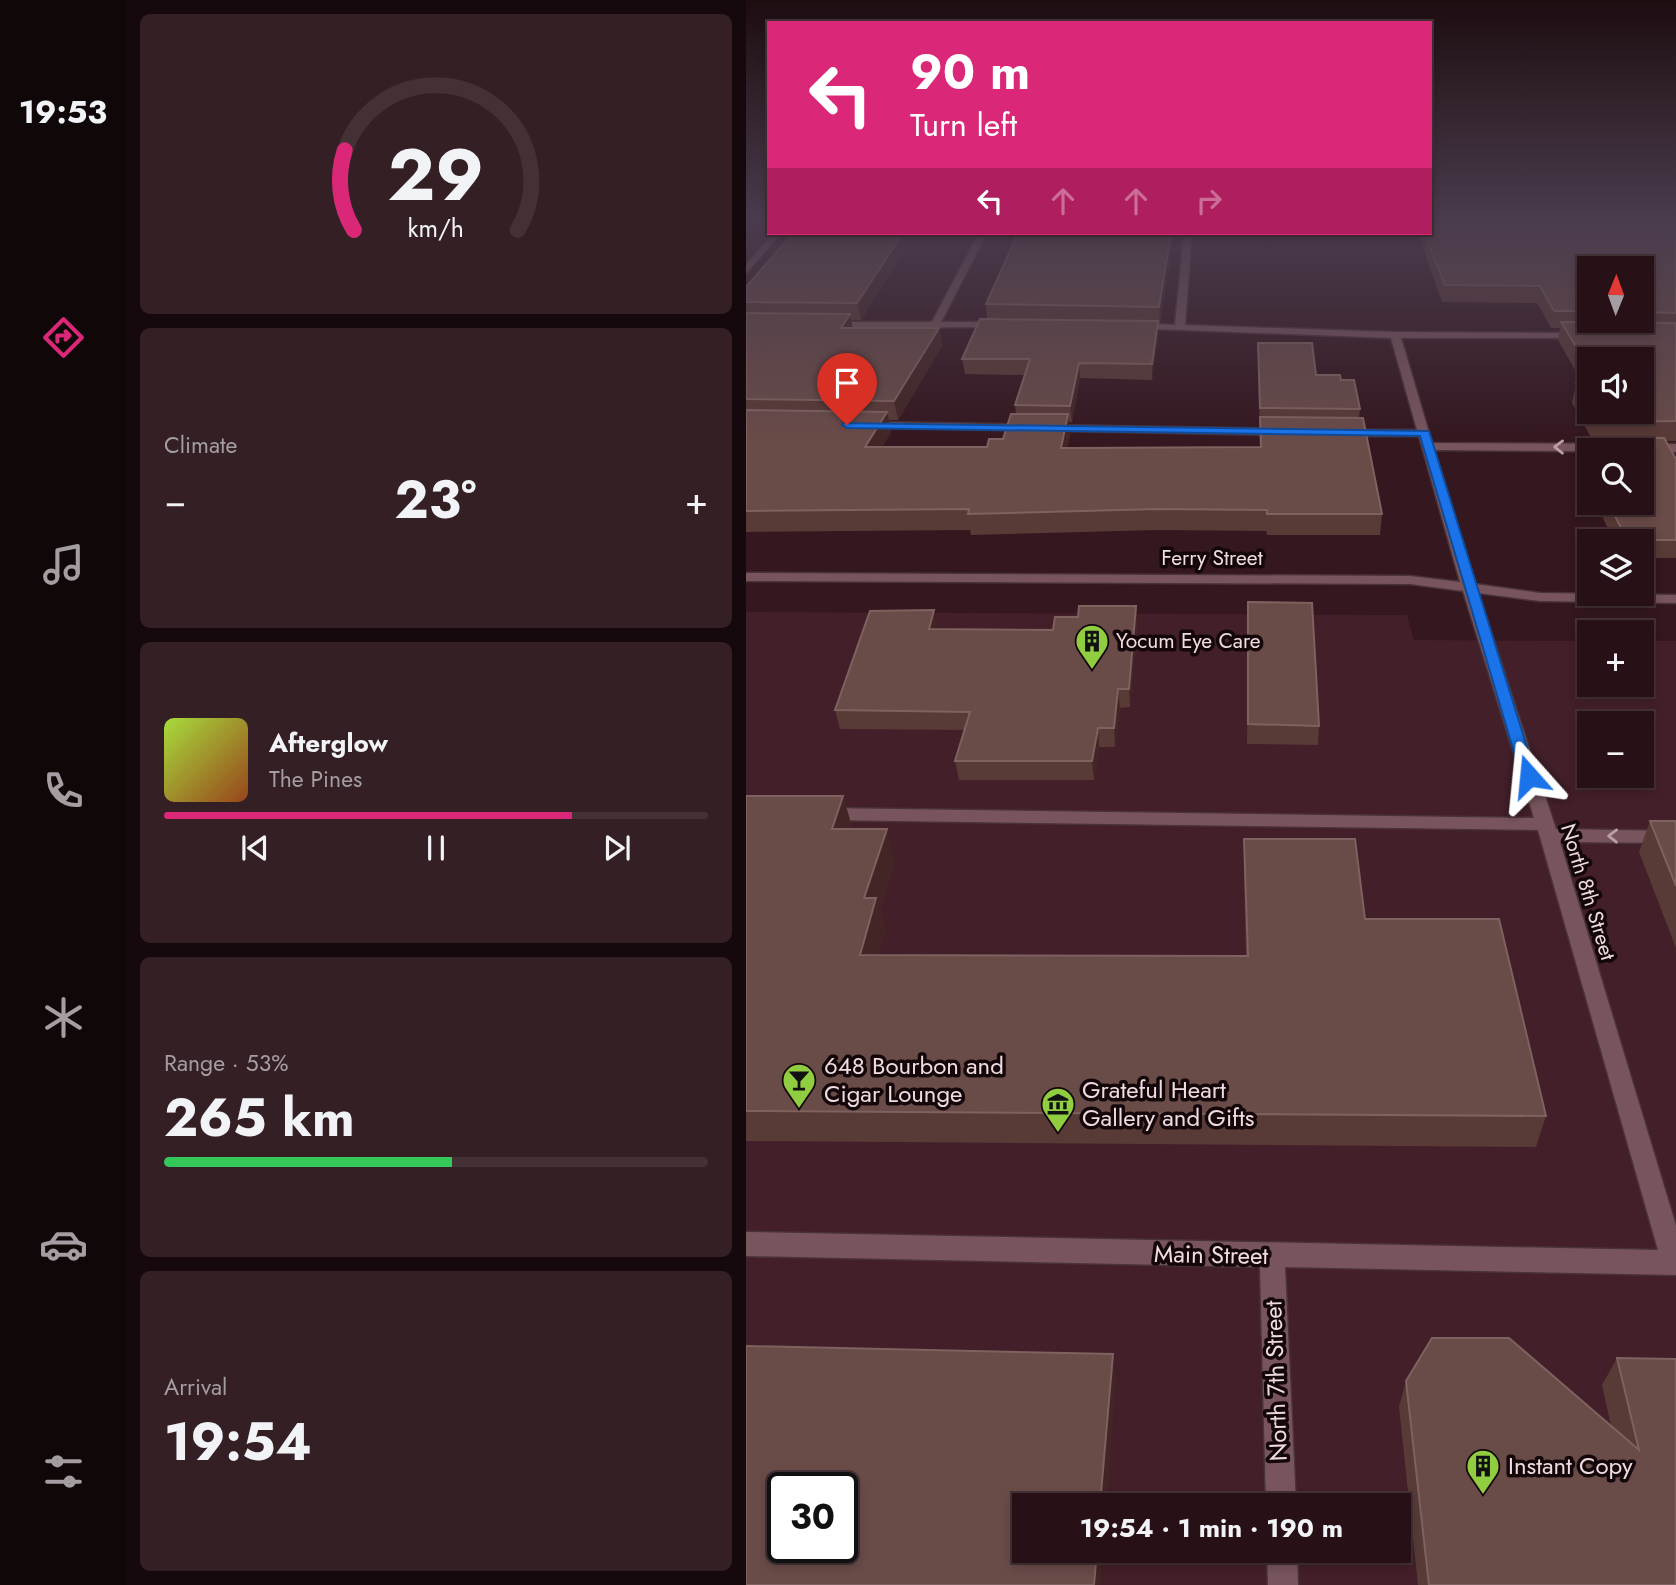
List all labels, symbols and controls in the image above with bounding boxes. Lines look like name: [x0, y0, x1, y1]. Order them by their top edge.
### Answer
text: 90 m: [910, 37, 1030, 107]
icon: left: [795, 49, 886, 140]
text: 19:53: [19, 89, 107, 135]
text: Turn left: [910, 102, 1017, 148]
text: 29: [388, 122, 484, 227]
icon: left: [971, 182, 1009, 220]
icon: ahead: [1044, 182, 1082, 220]
icon: ahead: [1117, 182, 1155, 220]
icon: right: [1190, 182, 1228, 220]
text: km/h: [408, 210, 464, 246]
north arrow: [1577, 256, 1654, 332]
map controls: [1577, 256, 1654, 788]
icon: directions: [39, 313, 88, 362]
button: sound: [1577, 347, 1654, 424]
pin: [817, 353, 877, 425]
icon: arrive: [828, 364, 866, 402]
text: Climate: [164, 428, 237, 462]
button: search: [1577, 438, 1654, 515]
one-way arrow: [1554, 439, 1565, 454]
text: 23°: [395, 462, 476, 538]
text: −: [164, 473, 186, 528]
text: +: [685, 473, 708, 528]
button: layers: [1577, 529, 1654, 606]
icon: music: [39, 540, 88, 589]
street label: Ferry Street: [1161, 543, 1263, 573]
button: +: [1577, 620, 1654, 697]
building icon: Yocum Eye Care: [1073, 622, 1111, 671]
place label: Yocum Eye Care: [1116, 626, 1261, 656]
button: −: [1577, 711, 1654, 788]
text: Afterglow: [269, 724, 388, 762]
position arrow: [1492, 739, 1566, 813]
text: The Pines: [269, 762, 362, 796]
icon: phone: [39, 766, 88, 815]
street label: North 8th Street: [1553, 820, 1623, 964]
one-way arrow: [1607, 828, 1617, 844]
icon: previous: [236, 829, 274, 867]
icon: pause: [417, 829, 455, 867]
icon: next: [598, 829, 636, 867]
icon: climate: [39, 993, 88, 1042]
text: Range · 53%: [164, 1046, 288, 1080]
place label: 648 Bourbon and Cigar Lounge: [824, 1048, 1004, 1111]
bar icon: 648 Bourbon and Cigar Lounge: [780, 1061, 818, 1110]
place label: Grateful Heart Gallery and Gifts: [1082, 1072, 1254, 1135]
text: 265 km: [164, 1080, 355, 1156]
museum icon: Grateful Heart Gallery and Gifts: [1039, 1085, 1077, 1134]
icon: car: [39, 1220, 88, 1269]
street label: Main Street: [1154, 1236, 1269, 1273]
street label: North 7th Street: [1255, 1300, 1296, 1462]
text: Arrival: [164, 1370, 227, 1404]
text: 19:54: [164, 1404, 312, 1480]
icon: filters: [39, 1447, 88, 1496]
building icon: Instant Copy: [1464, 1447, 1502, 1496]
place label: Instant Copy: [1508, 1448, 1633, 1483]
speed limit sign: 30: [767, 1472, 858, 1563]
text: 19:54 · 1 min · 190 m: [1080, 1509, 1343, 1547]

